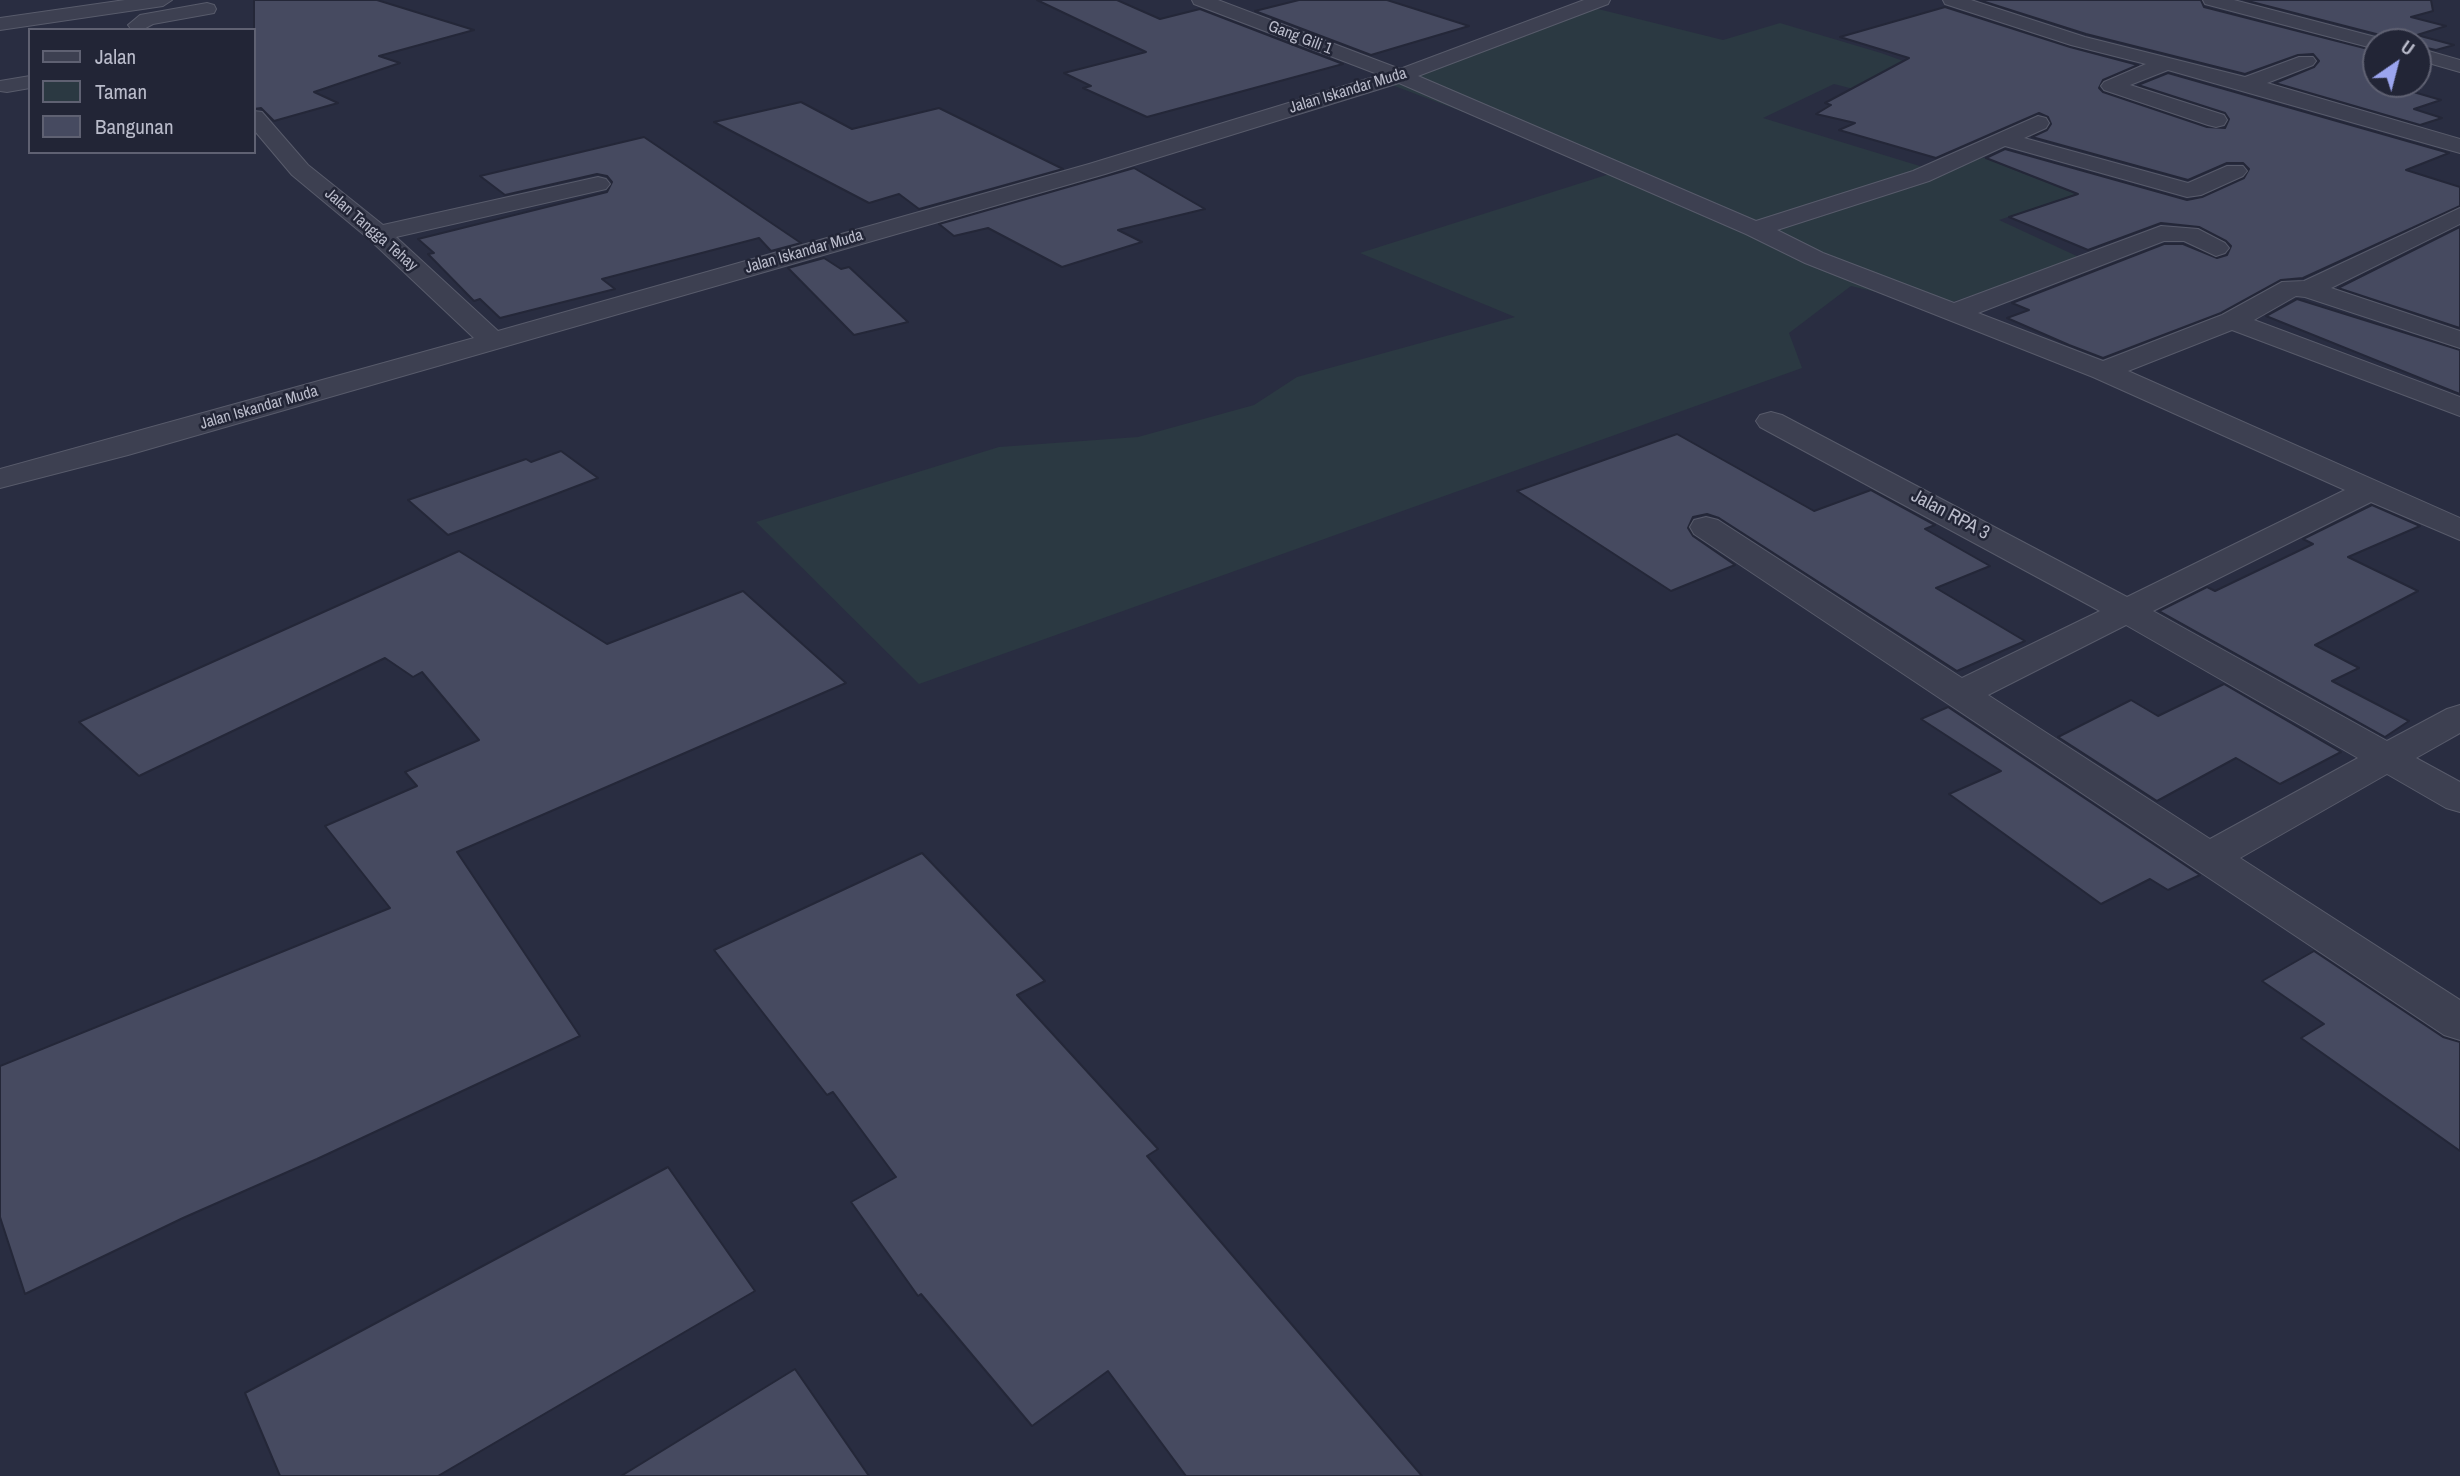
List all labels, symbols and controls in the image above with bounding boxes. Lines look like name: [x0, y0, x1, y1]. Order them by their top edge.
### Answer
street label: Gang Gili 1: [1265, 17, 1335, 59]
legend: [28, 28, 256, 154]
north arrow: [2362, 28, 2432, 98]
text: U: [2396, 34, 2420, 61]
text: Jalan: [95, 42, 136, 71]
street label: Jalan Iskandar Muda: [1287, 64, 1409, 118]
text: Taman: [95, 77, 147, 106]
text: Bangunan: [95, 112, 174, 141]
street label: Jalan Tangga Tehay: [321, 184, 421, 276]
street label: Jalan Iskandar Muda: [743, 226, 865, 278]
street label: Jalan Iskandar Muda: [198, 382, 320, 434]
street label: Jalan RPA 3: [1907, 485, 1993, 545]

